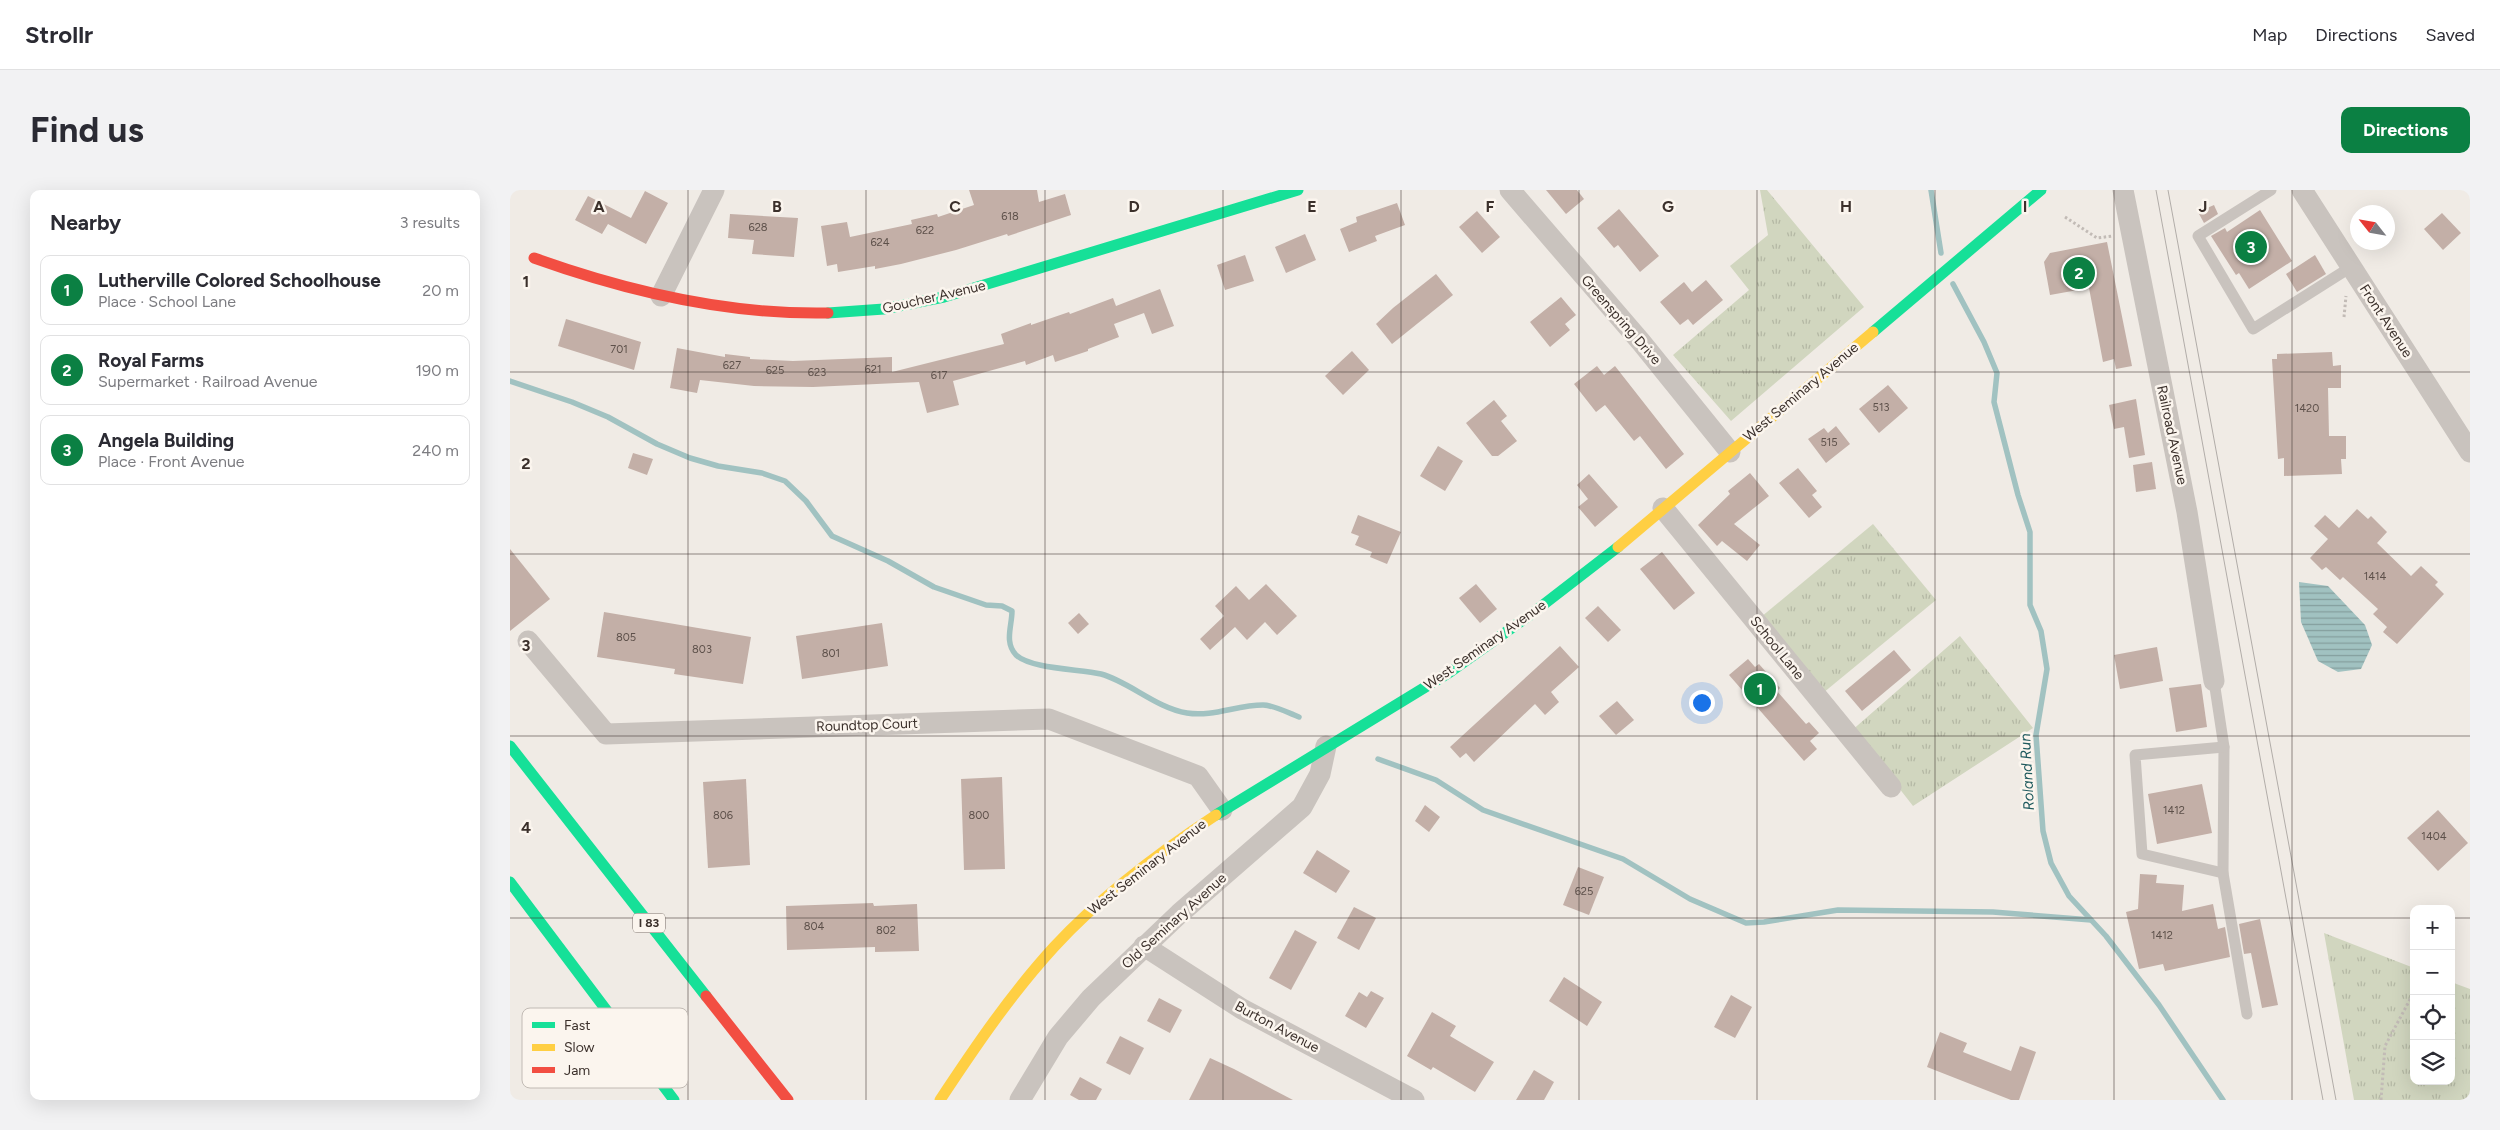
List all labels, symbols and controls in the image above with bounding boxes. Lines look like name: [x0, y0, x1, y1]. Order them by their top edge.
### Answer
text: Strollr: [25, 20, 93, 49]
text: Map: [2252, 24, 2287, 46]
text: Directions: [2315, 24, 2397, 46]
text: Saved: [2425, 24, 2475, 46]
button: Directions: [2341, 107, 2470, 153]
text: Find us: [30, 109, 144, 151]
text: A: [593, 197, 605, 216]
text: B: [772, 197, 782, 216]
text: C: [949, 197, 961, 216]
text: D: [1128, 197, 1140, 216]
text: E: [1307, 197, 1317, 216]
text: F: [1486, 197, 1495, 216]
text: G: [1662, 197, 1674, 216]
text: H: [1840, 197, 1852, 216]
text: I: [2023, 197, 2027, 216]
text: J: [2199, 197, 2207, 216]
north arrow: [2350, 205, 2395, 250]
text: Nearby: [50, 210, 121, 235]
house number: 618: [1001, 210, 1019, 223]
text: 3 results: [400, 213, 460, 232]
house number: 628: [748, 221, 768, 234]
house number: 622: [916, 224, 934, 237]
pin: 3: [2235, 228, 2267, 266]
house number: 624: [870, 236, 890, 249]
pin: 2: [2063, 254, 2095, 292]
text: Lutherville Colored Schoolhouse: [98, 269, 381, 292]
text: 1: [523, 272, 529, 291]
street label: Greenspring Drive: [1577, 272, 1665, 369]
street label: Goucher Avenue: [881, 277, 987, 317]
text: 1: [64, 281, 70, 300]
text: 20 m: [422, 281, 459, 300]
street label: Front Avenue: [2356, 281, 2416, 361]
text: Place · School Lane: [98, 292, 236, 311]
street label: West Seminary Avenue: [1740, 339, 1862, 445]
house number: 701: [610, 343, 628, 356]
text: Royal Farms: [98, 349, 204, 372]
house number: 627: [723, 359, 741, 372]
text: 2: [62, 361, 72, 380]
text: 190 m: [416, 361, 459, 380]
house number: 621: [865, 363, 881, 376]
house number: 625: [766, 364, 784, 377]
house number: 623: [808, 366, 826, 379]
house number: 617: [931, 369, 947, 382]
text: Supermarket · Railroad Avenue: [98, 372, 318, 391]
street label: Railroad Avenue: [2153, 384, 2191, 487]
house number: 513: [1873, 401, 1889, 414]
house number: 1420: [2295, 402, 2319, 415]
text: Angela Building: [98, 429, 234, 452]
house number: 515: [1820, 436, 1838, 449]
text: 3: [63, 441, 71, 460]
text: 240 m: [412, 441, 459, 460]
text: Place · Front Avenue: [98, 452, 245, 471]
text: 2: [521, 454, 531, 473]
house number: 1414: [2364, 570, 2387, 583]
street label: West Seminary Avenue: [1421, 596, 1550, 694]
street label: School Lane: [1746, 613, 1808, 683]
house number: 805: [616, 631, 636, 644]
text: 3: [522, 636, 531, 655]
house number: 803: [692, 643, 712, 656]
house number: 801: [822, 647, 840, 660]
pin: 1: [1744, 670, 1776, 708]
your location: [1689, 690, 1715, 716]
street label: Roundtop Court: [816, 715, 918, 735]
water label: Roland Run: [2016, 733, 2038, 811]
house number: 1412: [2163, 804, 2185, 817]
house number: 806: [713, 809, 733, 822]
house number: 800: [969, 809, 989, 822]
street label: West Seminary Avenue: [1085, 815, 1210, 918]
text: 4: [521, 818, 531, 837]
house number: 1404: [2421, 830, 2447, 843]
street label: Old Seminary Avenue: [1118, 869, 1230, 972]
house number: 625: [1575, 885, 1593, 898]
map controls: [2410, 905, 2455, 1085]
button: +: [2410, 905, 2455, 950]
road number: I 83: [633, 914, 665, 932]
house number: 804: [804, 920, 824, 933]
house number: 802: [876, 924, 896, 937]
house number: 1412: [2151, 929, 2173, 942]
button: −: [2410, 950, 2455, 995]
button: locate: [2410, 995, 2455, 1040]
street label: Burton Avenue: [1232, 998, 1322, 1057]
legend: [522, 1008, 688, 1088]
text: Fast: [564, 1017, 590, 1034]
text: Slow: [564, 1039, 595, 1056]
button: layers: [2410, 1040, 2455, 1085]
text: Jam: [564, 1062, 590, 1079]

